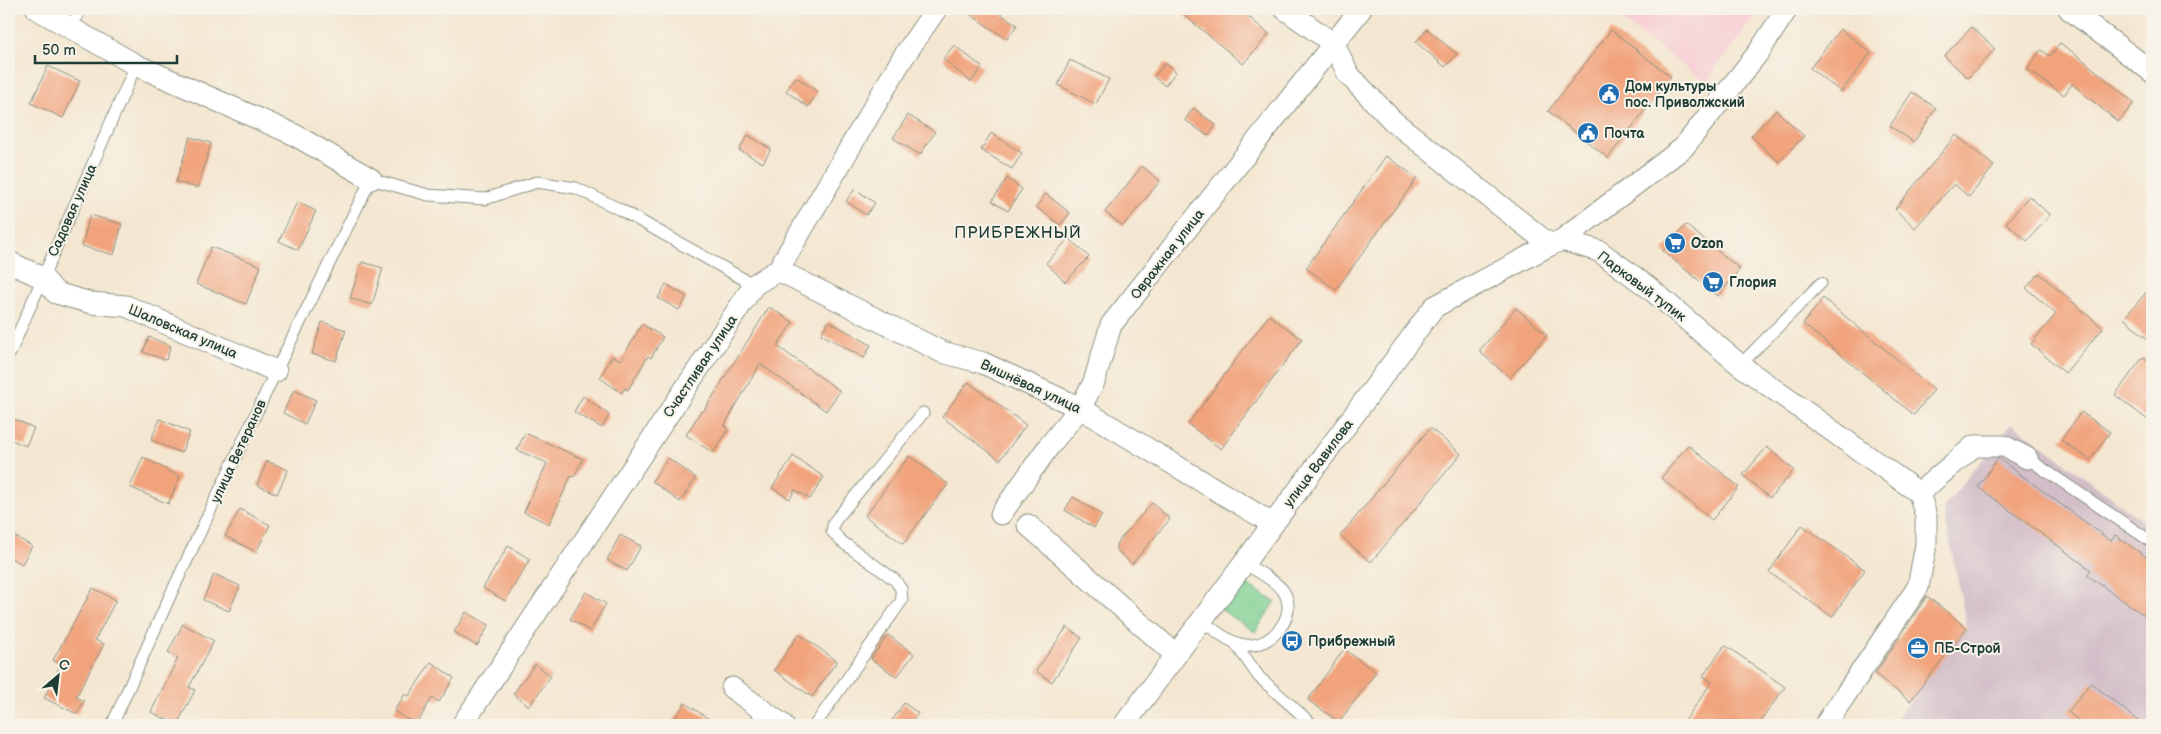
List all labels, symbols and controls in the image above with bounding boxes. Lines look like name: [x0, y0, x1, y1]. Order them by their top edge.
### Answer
scale bar: [35, 32, 178, 64]
text: 50 m: [42, 41, 76, 60]
place label: Дом культуры пос. Приволжский: [1625, 78, 1745, 111]
public building icon: Дом культуры пос. Приволжский: [1597, 82, 1621, 106]
public building icon: Почта: [1576, 121, 1600, 145]
place label: Почта: [1604, 125, 1645, 142]
street label: Садовая улица: [44, 161, 101, 259]
street label: Овражная улица: [1127, 205, 1208, 303]
district label: ПРИБРЕЖНЫЙ: [954, 224, 1082, 243]
supermarket icon: Ozon: [1663, 231, 1687, 255]
place label: Ozon: [1691, 235, 1724, 252]
street label: Парковый тупик: [1594, 248, 1690, 326]
supermarket icon: Глория: [1701, 270, 1725, 294]
place label: Глория: [1729, 274, 1777, 291]
street label: Шаловская улица: [126, 301, 241, 362]
street label: Счастливая улица: [660, 311, 741, 421]
street label: Вишнёвая улица: [978, 356, 1084, 417]
street label: улица Ветеранов: [207, 396, 270, 506]
street label: улица Вавилова: [1280, 415, 1357, 511]
bus stop icon: Прибрежный: [1280, 629, 1304, 653]
place label: Прибрежный: [1308, 633, 1395, 650]
office icon: ПБ-Строй: [1906, 636, 1930, 660]
place label: ПБ-Строй: [1934, 640, 2001, 657]
north arrow: [32, 652, 82, 702]
text: С: [56, 655, 72, 675]

